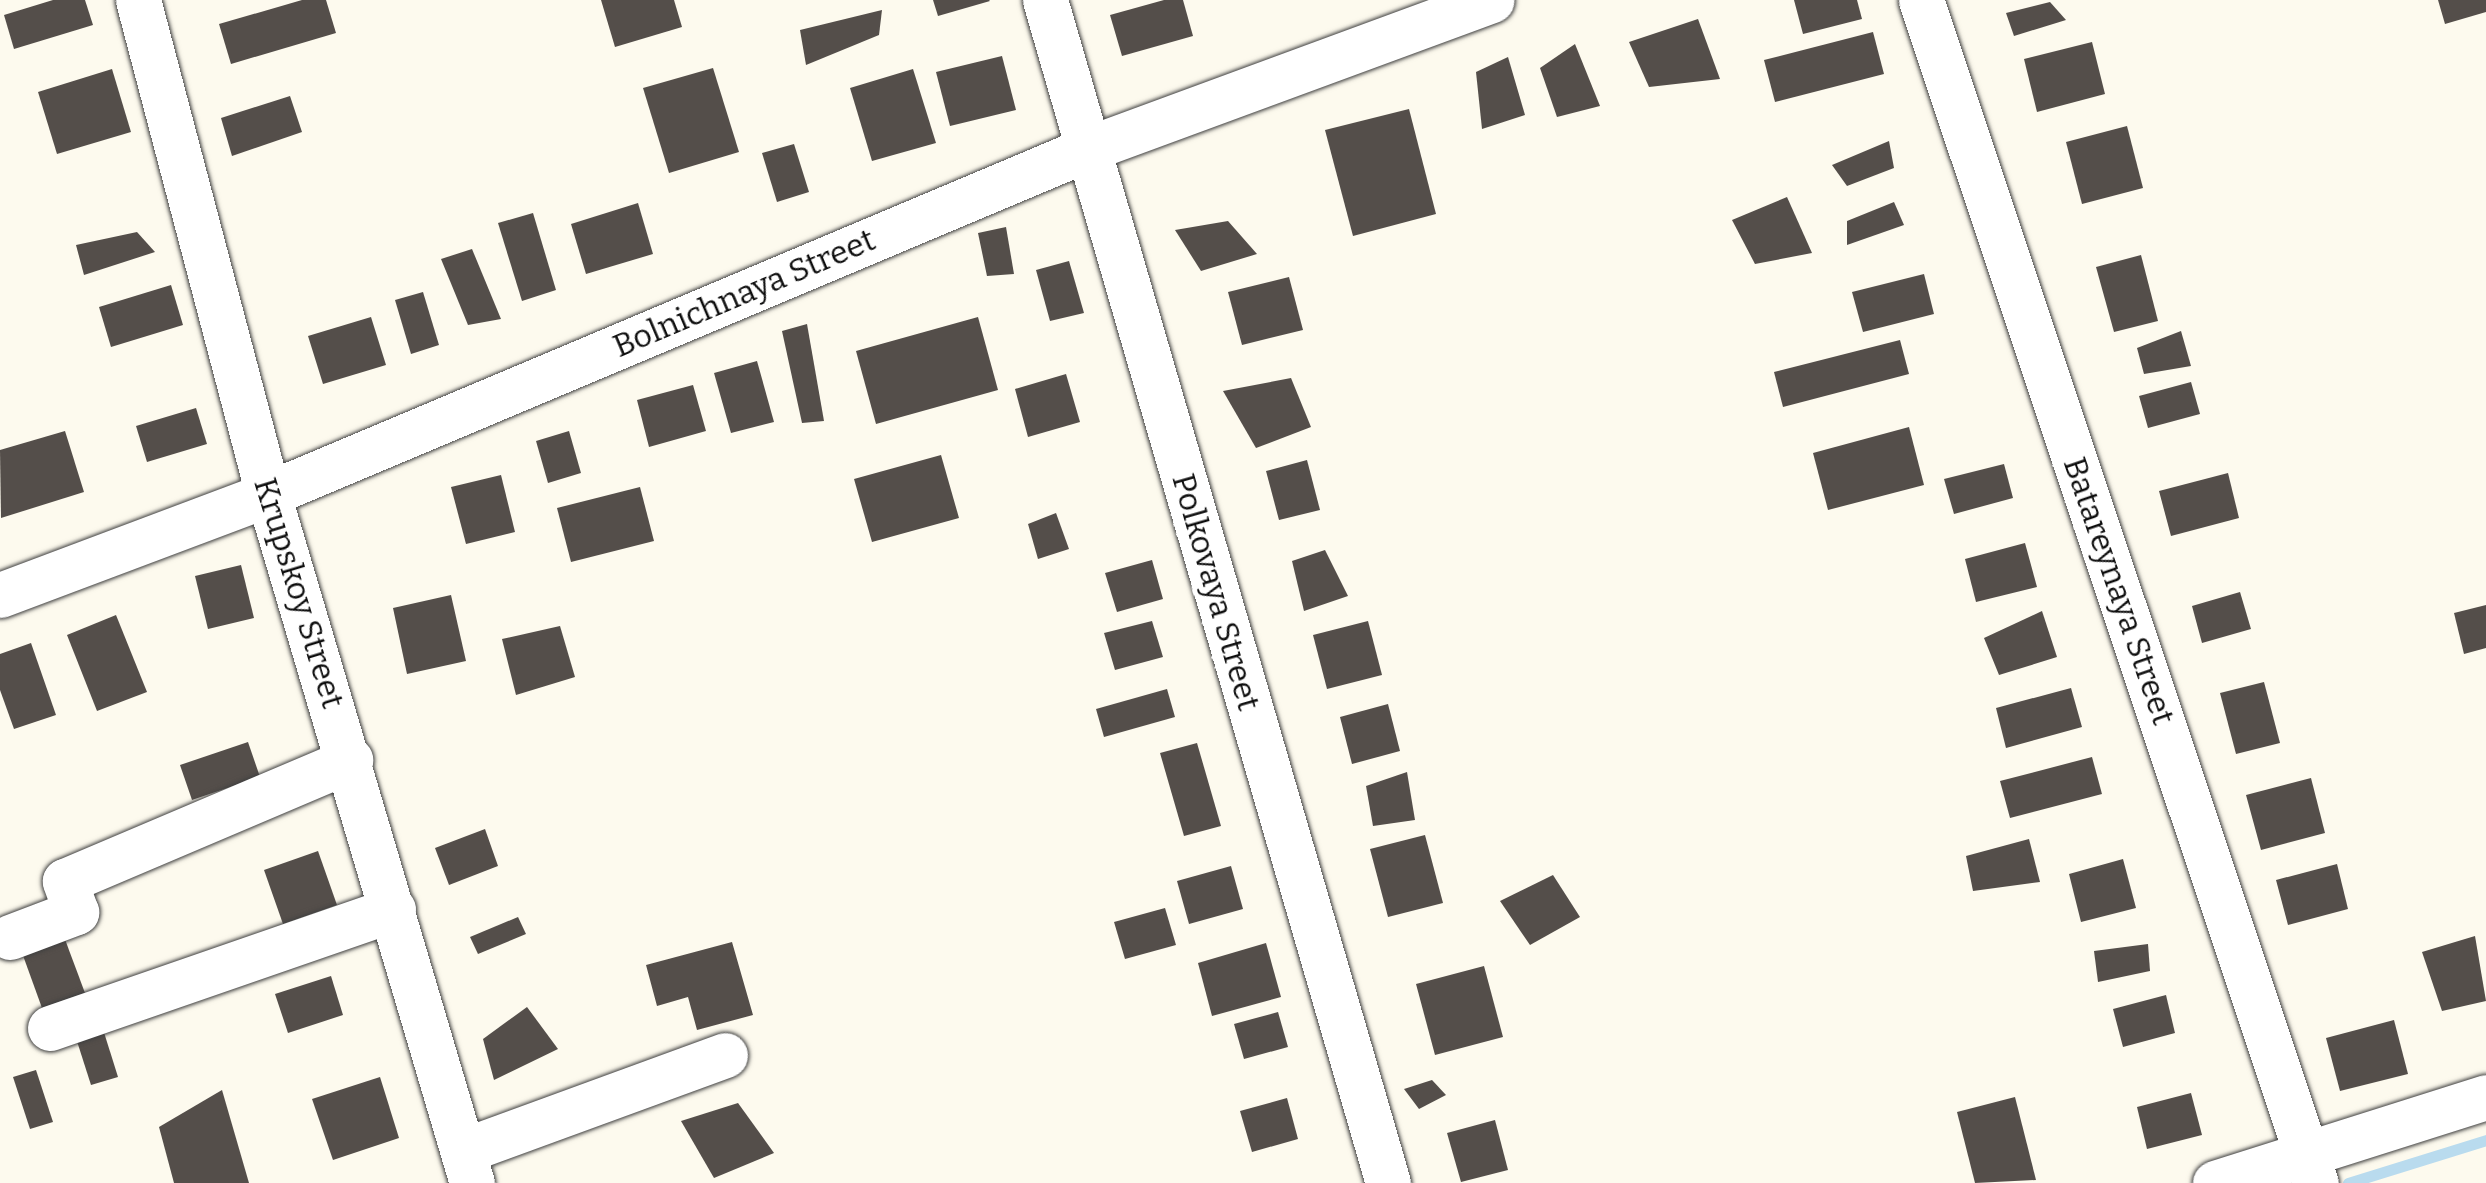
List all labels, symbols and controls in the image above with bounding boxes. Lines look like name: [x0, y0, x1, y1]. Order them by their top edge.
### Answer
street label: Bolnichnaya Street: [607, 220, 881, 366]
street label: Batareynaya Street: [2055, 452, 2183, 730]
street label: Polkovaya Street: [1164, 469, 1268, 715]
street label: Krupskoy Street: [246, 473, 352, 713]

